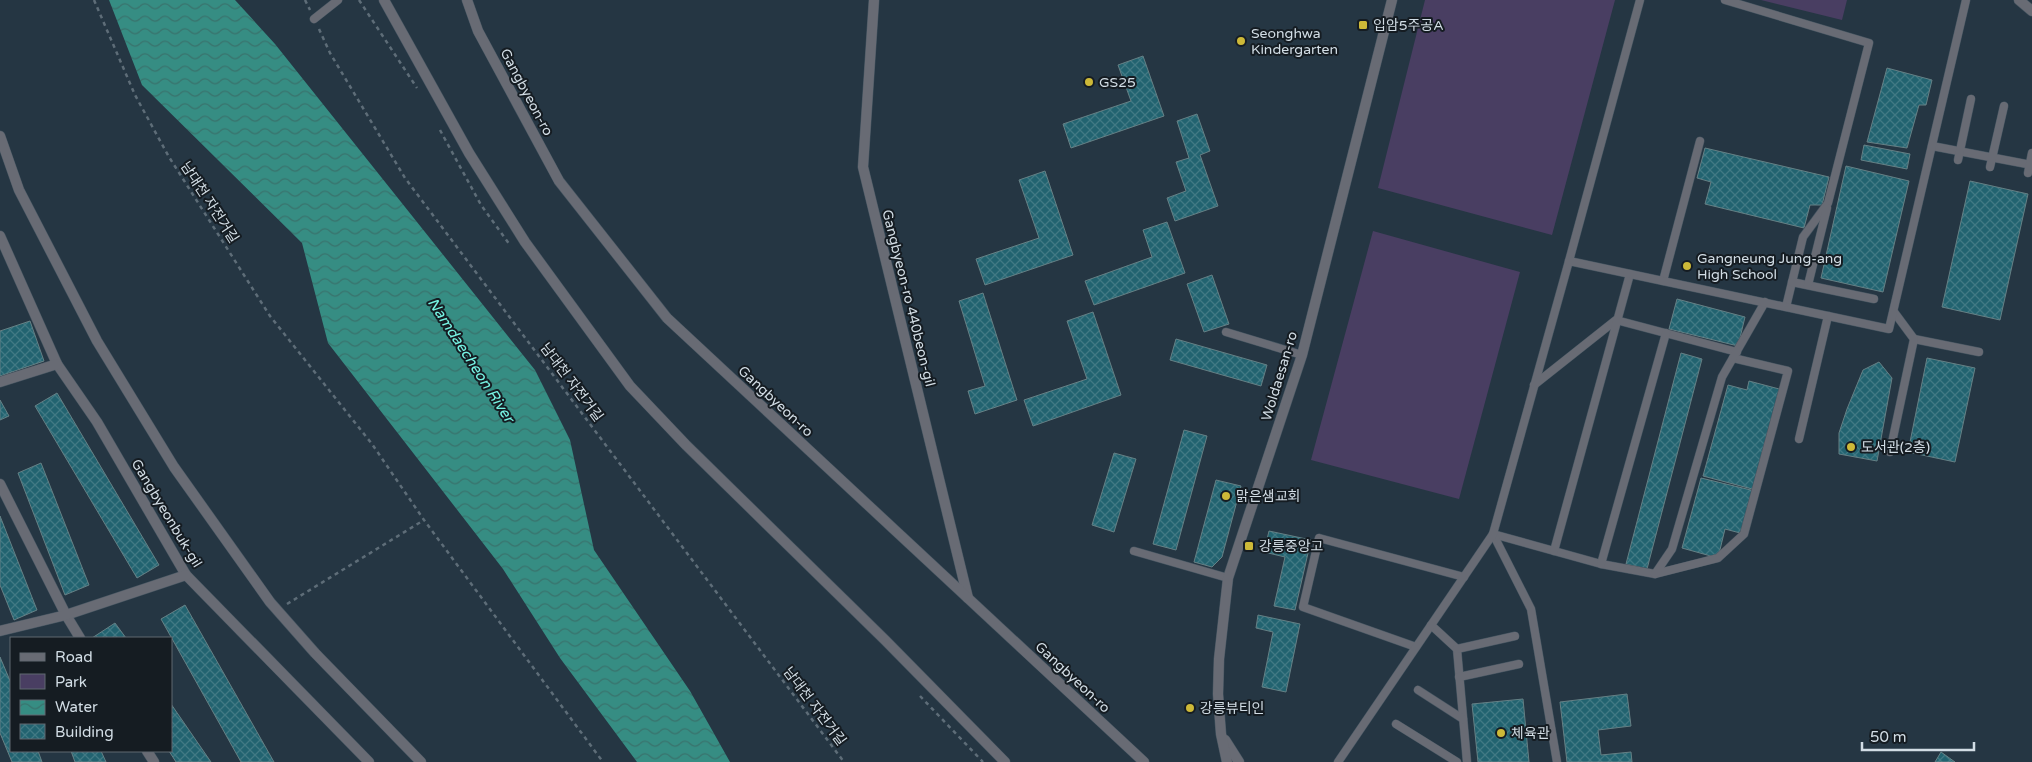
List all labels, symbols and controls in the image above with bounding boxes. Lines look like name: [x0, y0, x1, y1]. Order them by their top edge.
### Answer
place label: 입암5주공A: [1373, 17, 1444, 34]
marker: 입암5주공A: [1357, 19, 1369, 31]
place label: Seonghwa Kindergarten: [1251, 25, 1338, 58]
marker: Seonghwa Kindergarten: [1235, 35, 1247, 47]
street label: Gangbyeon-ro: [496, 46, 557, 139]
place label: GS25: [1099, 74, 1136, 91]
marker: GS25: [1083, 76, 1095, 88]
street label: 남대천 자전거길: [177, 158, 242, 246]
street label: Gangbyeon-ro 440beon-gil: [878, 208, 939, 388]
place label: Gangneung Jung-ang High School: [1697, 250, 1842, 283]
marker: Gangneung Jung-ang High School: [1681, 260, 1693, 272]
water label: Namdaecheon River: [424, 294, 519, 428]
street label: Woldaesan-ro: [1258, 329, 1301, 423]
street label: 남대천 자전거길: [537, 340, 607, 425]
street label: Gangbyeon-ro: [735, 362, 817, 440]
place label: 도서관(2층): [1861, 439, 1930, 456]
marker: 도서관(2층): [1845, 441, 1857, 453]
street label: Gangbyeonbuk-gil: [127, 456, 206, 571]
place label: 맑은샘교회: [1236, 488, 1300, 505]
marker: 맑은샘교회: [1220, 490, 1232, 502]
place label: 강릉중앙고: [1259, 538, 1324, 555]
marker: 강릉중앙고: [1243, 540, 1255, 552]
legend: [10, 637, 172, 752]
street label: Gangbyeon-ro: [1032, 638, 1114, 716]
text: Road: [55, 648, 93, 666]
street label: 남대천 자전거길: [780, 664, 850, 749]
text: Park: [55, 673, 87, 691]
text: Water: [55, 698, 98, 716]
place label: 강릉뷰티인: [1200, 700, 1264, 717]
marker: 강릉뷰티인: [1184, 702, 1196, 714]
scale bar: [1862, 720, 1974, 752]
text: Building: [55, 723, 114, 741]
place label: 체육관: [1511, 725, 1550, 742]
marker: 체육관: [1495, 727, 1507, 739]
text: 50 m: [1870, 728, 1907, 746]

